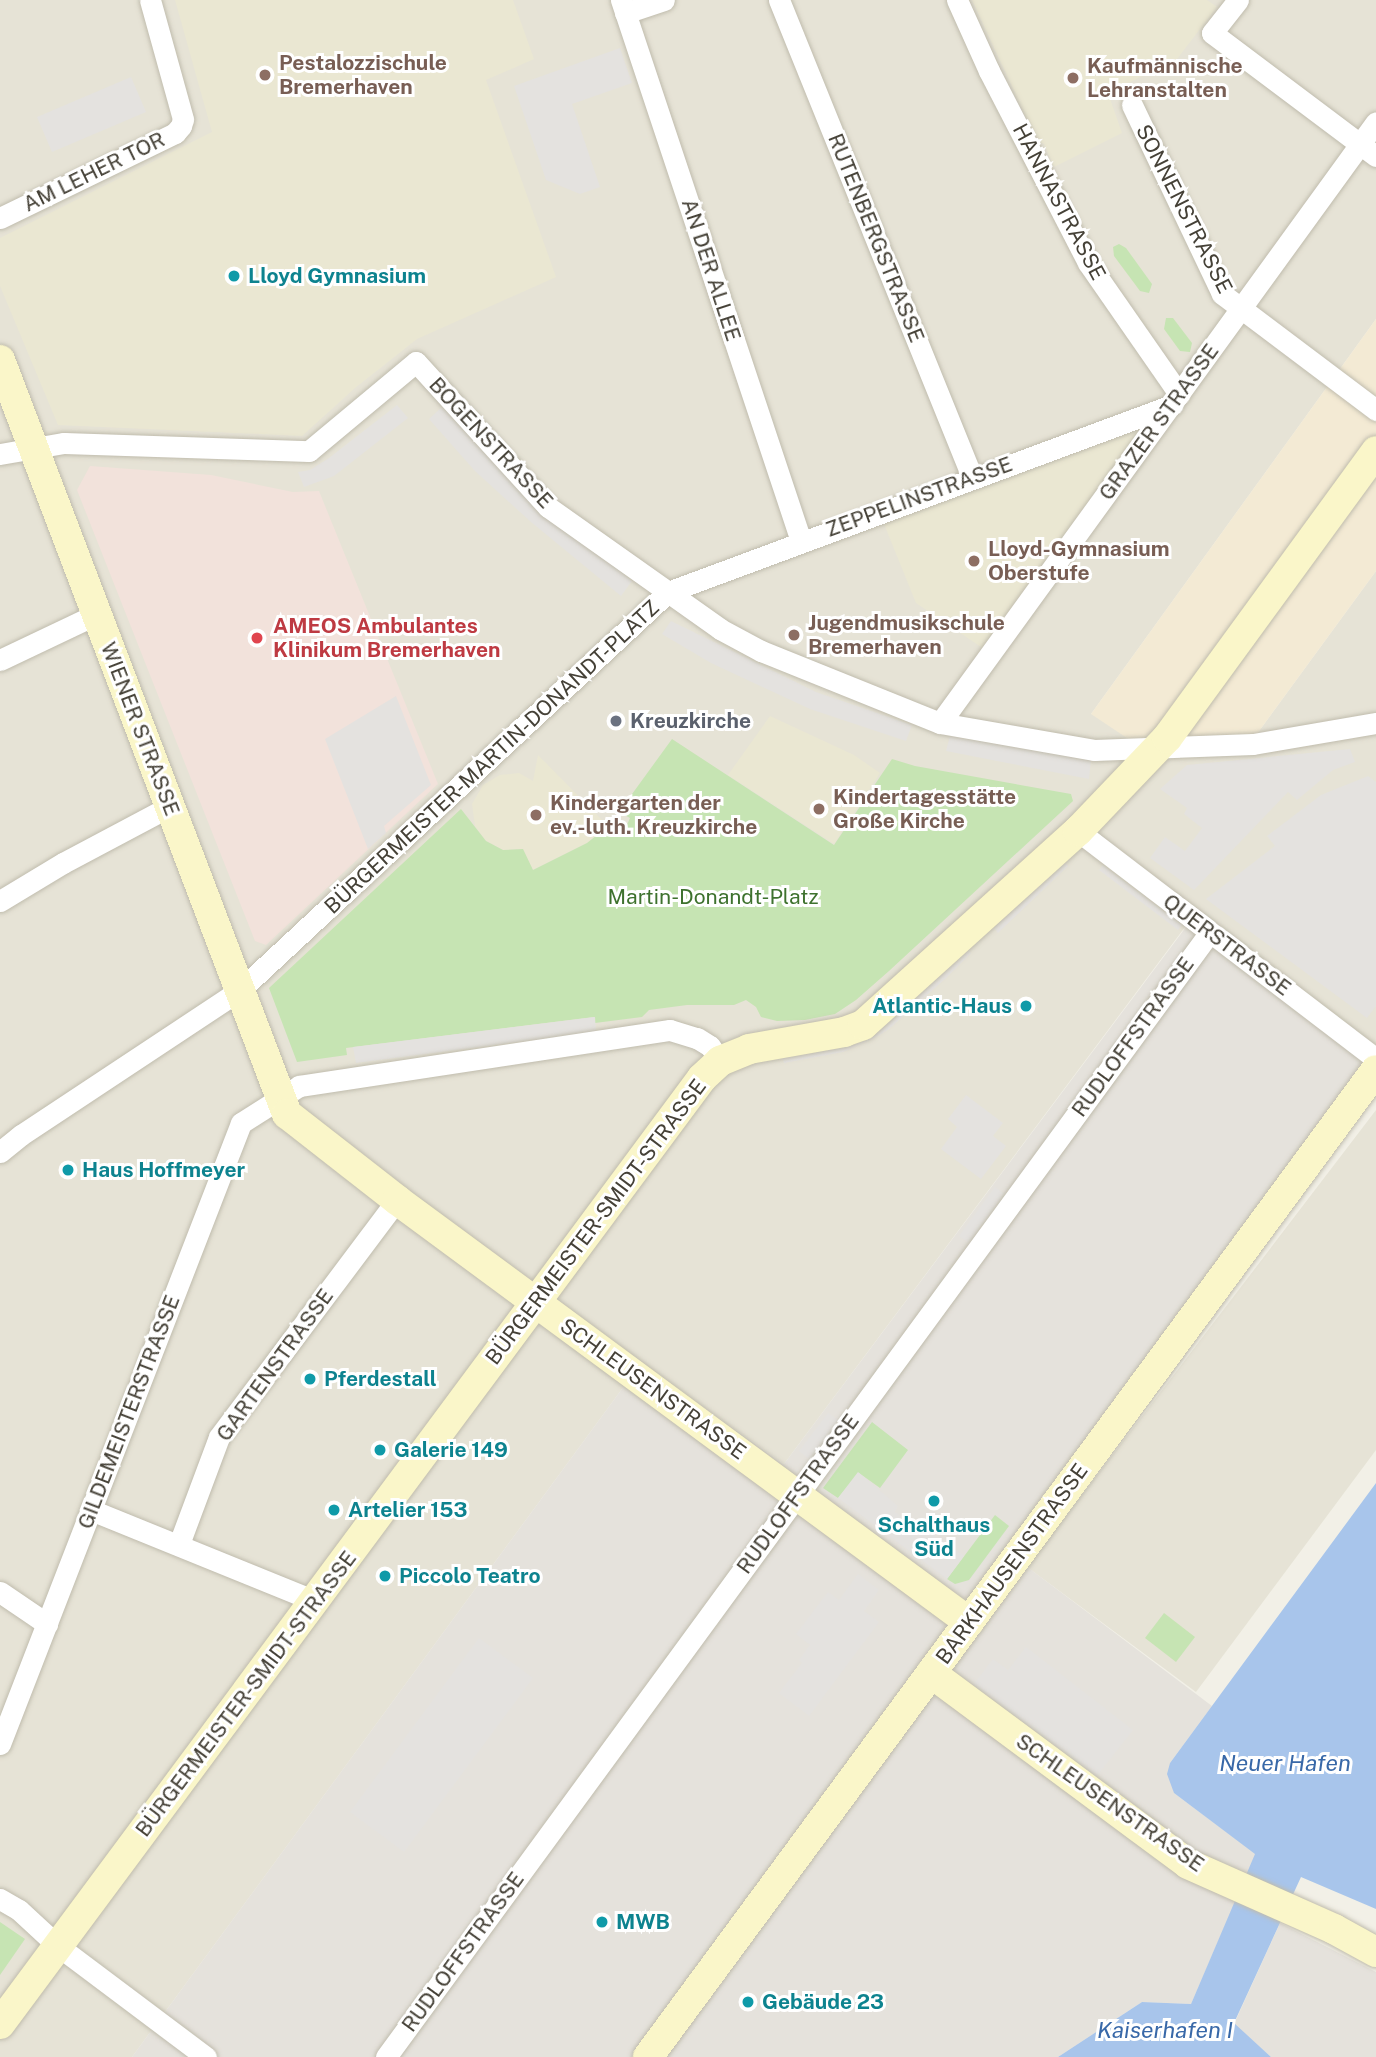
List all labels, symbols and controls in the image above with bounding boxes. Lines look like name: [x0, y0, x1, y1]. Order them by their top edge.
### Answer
place label: Pestalozzischule Bremerhaven: [279, 50, 447, 100]
place label: Kaufmännische Lehranstalten: [1087, 53, 1243, 103]
marker: Pestalozzischule Bremerhaven: [257, 67, 273, 83]
marker: Kaufmännische Lehranstalten: [1065, 70, 1081, 86]
street label: HANNASTRASSE: [1007, 119, 1111, 285]
street label: SONNENSTRASSE: [1131, 120, 1237, 298]
street label: AM LEHER TOR: [19, 127, 169, 217]
street label: RUTENBERGSTRASSE: [823, 130, 929, 346]
street label: AN DER ALLEE: [676, 196, 746, 344]
place label: Lloyd Gymnasium: [248, 263, 426, 289]
marker: Lloyd Gymnasium: [226, 268, 242, 284]
street label: GRAZER STRASSE: [1094, 339, 1224, 505]
street label: BOGENSTRASSE: [424, 372, 558, 514]
street label: ZEPPELINSTRASSE: [822, 452, 1016, 542]
place label: Lloyd-Gymnasium Oberstufe: [988, 536, 1170, 586]
marker: Lloyd-Gymnasium Oberstufe: [966, 553, 982, 569]
street label: BÜRGERMEISTER-MARTIN-DONANDT-PLATZ: [320, 595, 664, 919]
place label: Jugendmusikschule Bremerhaven: [808, 610, 1005, 660]
place label: AMEOS Ambulantes Klinikum Bremerhaven: [273, 613, 500, 663]
marker: Jugendmusikschule Bremerhaven: [786, 627, 802, 643]
marker: AMEOS Ambulantes Klinikum Bremerhaven: [247, 628, 267, 648]
street label: WIENER STRASSE: [95, 639, 185, 819]
place label: Kreuzkirche: [630, 708, 751, 734]
marker: Kreuzkirche: [608, 713, 624, 729]
place label: Kindertagesstätte Große Kirche: [833, 784, 1016, 834]
place label: Kindergarten der ev.-luth. Kreuzkirche: [550, 790, 757, 840]
marker: Kindertagesstätte Große Kirche: [811, 801, 827, 817]
marker: Kindergarten der ev.-luth. Kreuzkirche: [528, 807, 544, 823]
park label: Martin-Donandt-Platz: [608, 884, 818, 910]
street label: QUERSTRASSE: [1158, 889, 1296, 1001]
street label: RUDLOFFSTRASSE: [1067, 952, 1199, 1122]
place label: Atlantic-Haus: [872, 993, 1012, 1019]
marker: Atlantic-Haus: [1018, 998, 1034, 1014]
street label: BÜRGERMEISTER-SMIDT-STRASSE: [480, 1074, 712, 1370]
place label: Haus Hoffmeyer: [82, 1157, 245, 1183]
marker: Haus Hoffmeyer: [60, 1162, 76, 1178]
street label: GARTENSTRASSE: [211, 1284, 339, 1446]
street label: GILDEMEISTERSTRASSE: [73, 1292, 185, 1532]
street label: SCHLEUSENSTRASSE: [555, 1313, 751, 1465]
place label: Pferdestall: [324, 1366, 437, 1392]
marker: Pferdestall: [302, 1371, 318, 1387]
street label: RUDLOFFSTRASSE: [732, 1409, 864, 1579]
place label: Galerie 149: [394, 1437, 508, 1463]
marker: Galerie 149: [372, 1442, 388, 1458]
street label: BARKHAUSENSTRASSE: [931, 1459, 1093, 1669]
marker: Schalthaus Süd: [926, 1493, 942, 1509]
place label: Artelier 153: [348, 1497, 467, 1523]
marker: Artelier 153: [326, 1502, 342, 1518]
place label: Schalthaus Süd: [878, 1512, 990, 1562]
street label: BÜRGERMEISTER-SMIDT-STRASSE: [130, 1546, 362, 1842]
place label: Piccolo Teatro: [399, 1563, 541, 1589]
marker: Piccolo Teatro: [377, 1568, 393, 1584]
street label: SCHLEUSENSTRASSE: [1011, 1729, 1209, 1877]
water label: Neuer Hafen: [1219, 1749, 1351, 1777]
street label: RUDLOFFSTRASSE: [397, 1867, 529, 2037]
place label: MWB: [616, 1909, 670, 1935]
marker: MWB: [594, 1914, 610, 1930]
place label: Gebäude 23: [762, 1989, 884, 2015]
marker: Gebäude 23: [740, 1994, 756, 2010]
water label: Kaiserhafen I: [1097, 2016, 1233, 2044]

